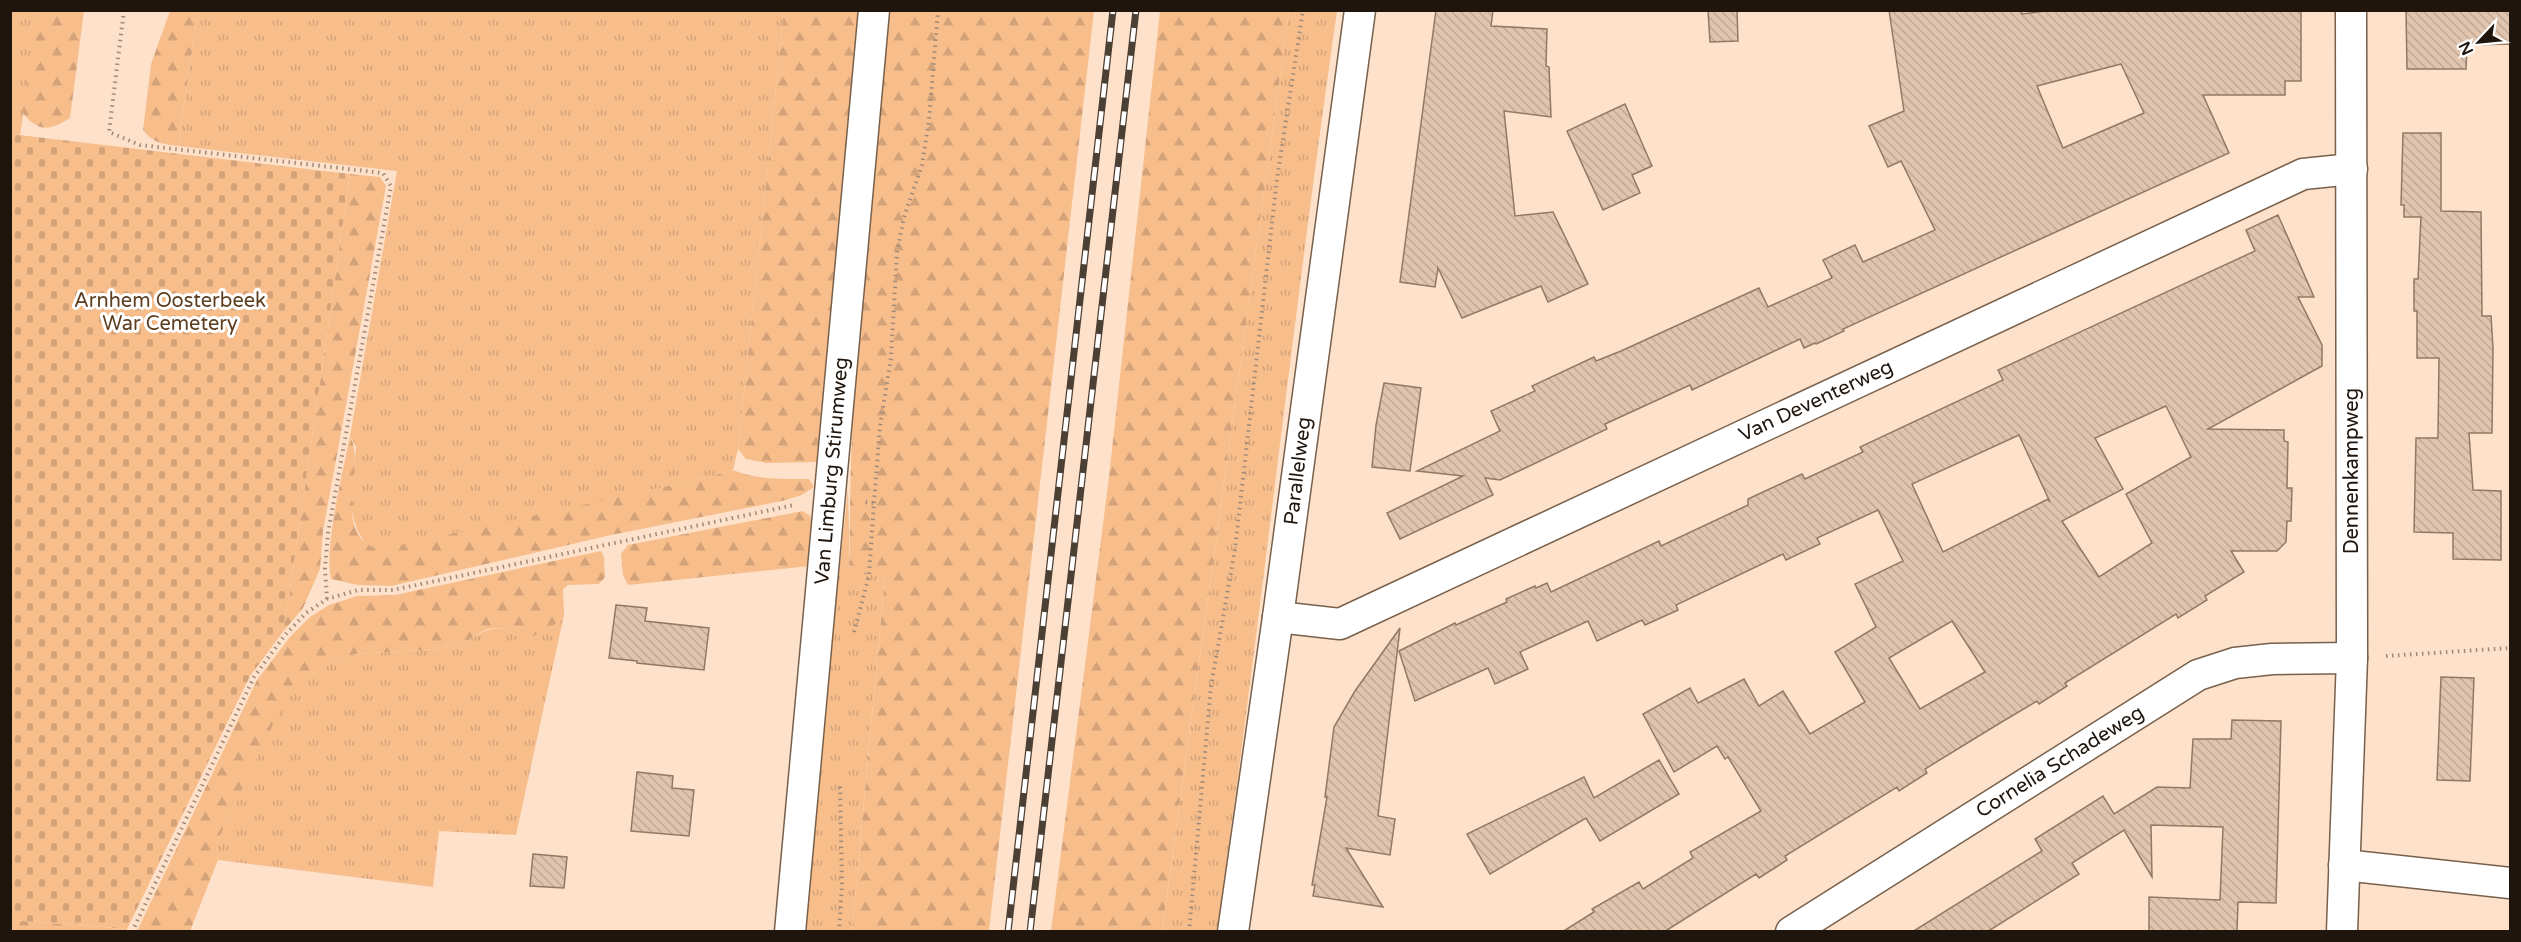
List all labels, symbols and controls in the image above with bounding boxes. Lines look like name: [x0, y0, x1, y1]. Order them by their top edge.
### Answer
north arrow: [2449, 12, 2509, 72]
text: N: [2455, 38, 2478, 58]
park label: Arnhem Oosterbeek War Cemetery: [74, 289, 266, 336]
street label: Van Deventerweg: [1735, 355, 1897, 447]
street label: Van Limburg Stirumweg: [810, 356, 854, 586]
street label: Dennenkampweg: [2340, 388, 2364, 554]
street label: Parallelweg: [1279, 415, 1317, 527]
street label: Cornelia Schadeweg: [1972, 701, 2148, 823]

